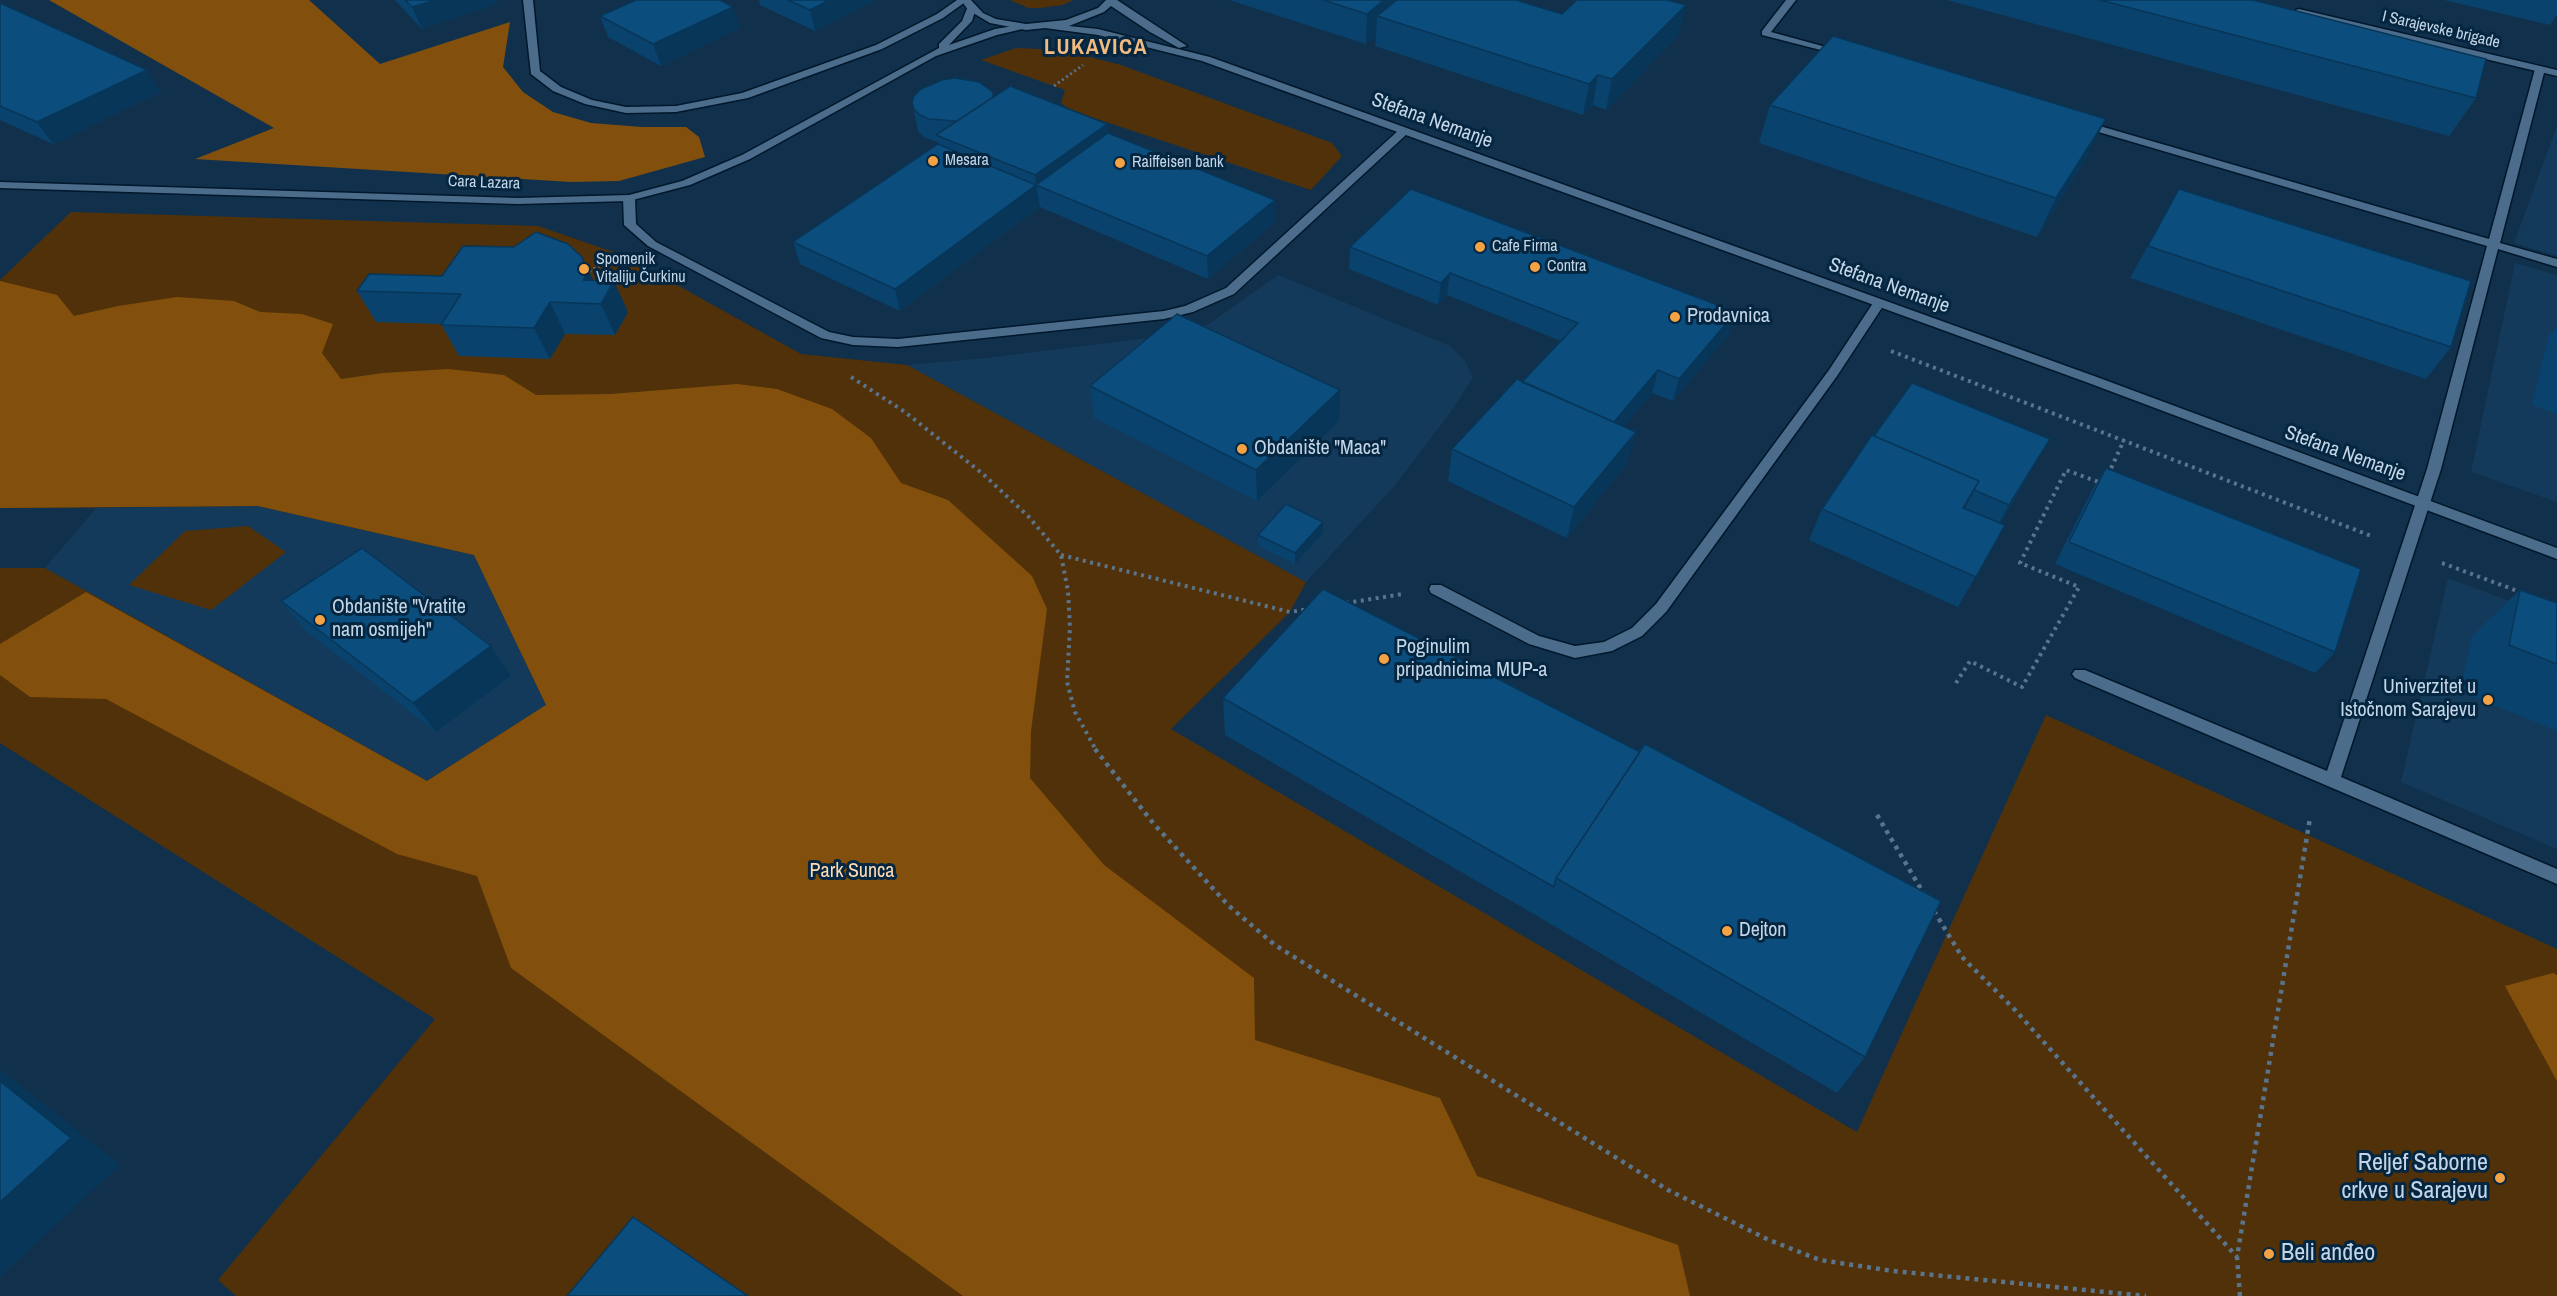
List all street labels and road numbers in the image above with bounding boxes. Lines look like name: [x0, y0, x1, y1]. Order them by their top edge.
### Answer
street label: I Sarajevske brigade: [2380, 7, 2502, 53]
street label: Stefana Nemanje: [1368, 88, 1496, 154]
street label: Cara Lazara: [448, 172, 520, 194]
street label: Stefana Nemanje: [1825, 253, 1953, 319]
street label: Stefana Nemanje: [2281, 421, 2409, 487]

